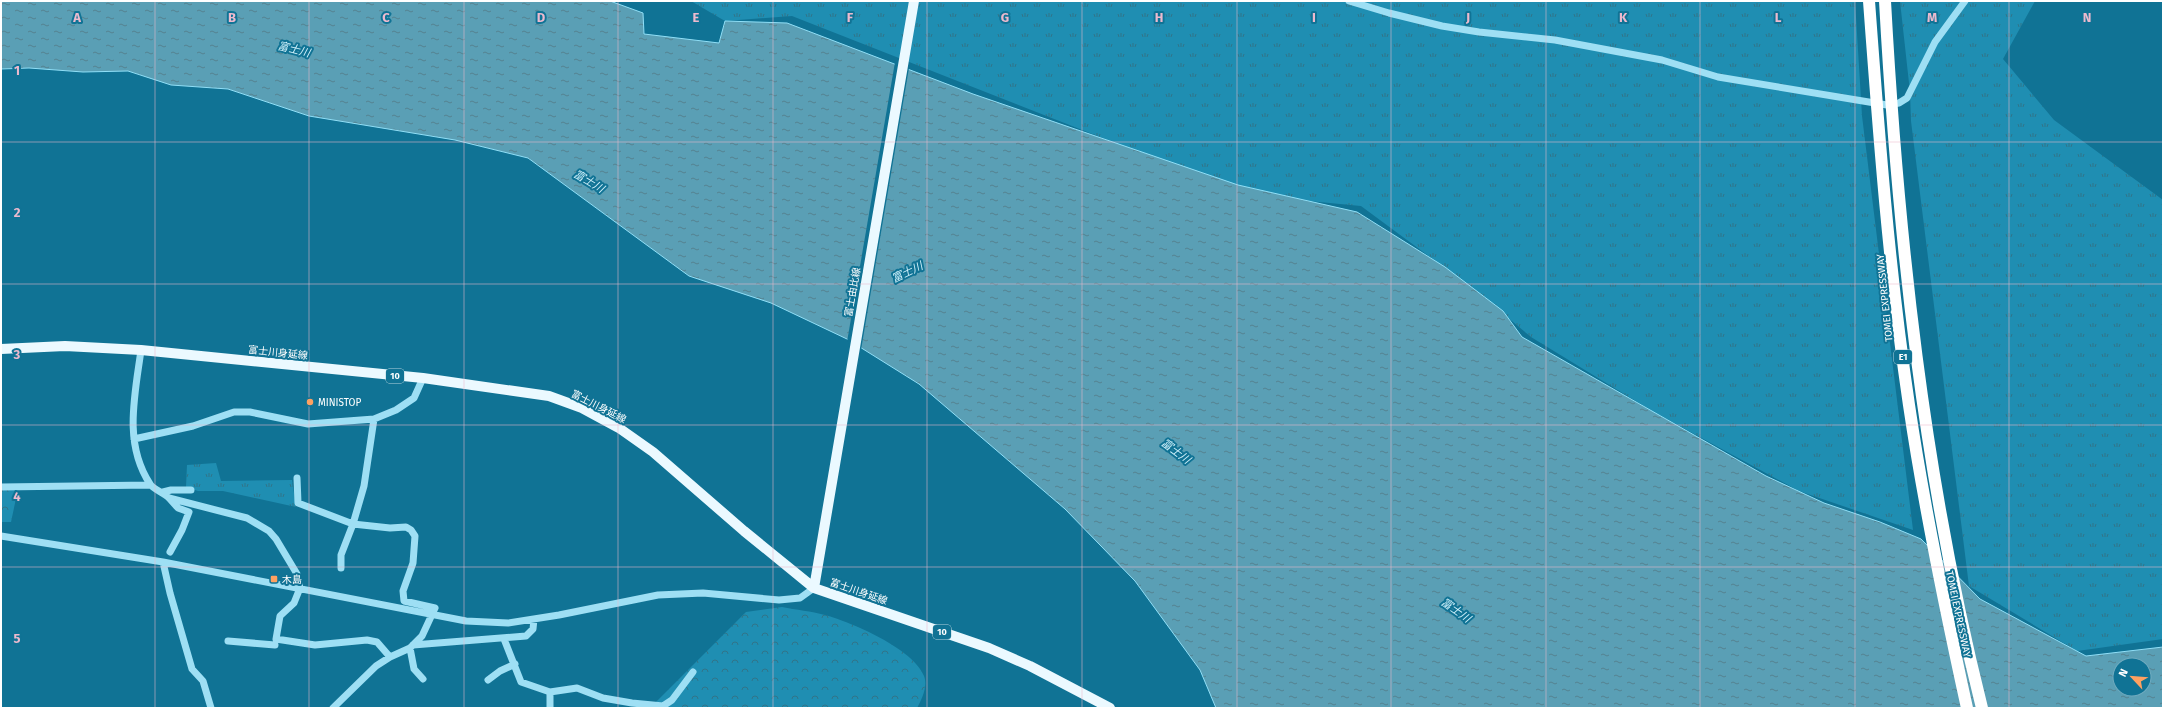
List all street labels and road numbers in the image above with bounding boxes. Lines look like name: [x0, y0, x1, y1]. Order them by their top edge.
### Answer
street label: TOMEI EXPRESSWAY: [1874, 253, 1896, 342]
street label: 富士由比線: [843, 267, 863, 318]
street label: 富士川身延線: [247, 344, 308, 362]
road number: E1: [1894, 350, 1912, 364]
road number: 10: [386, 369, 404, 383]
street label: 富士川身延線: [569, 388, 628, 426]
street label: TOMEI EXPRESSWAY: [1943, 570, 1973, 659]
street label: 富士川身延線: [828, 577, 889, 607]
road number: 10: [933, 625, 951, 639]

